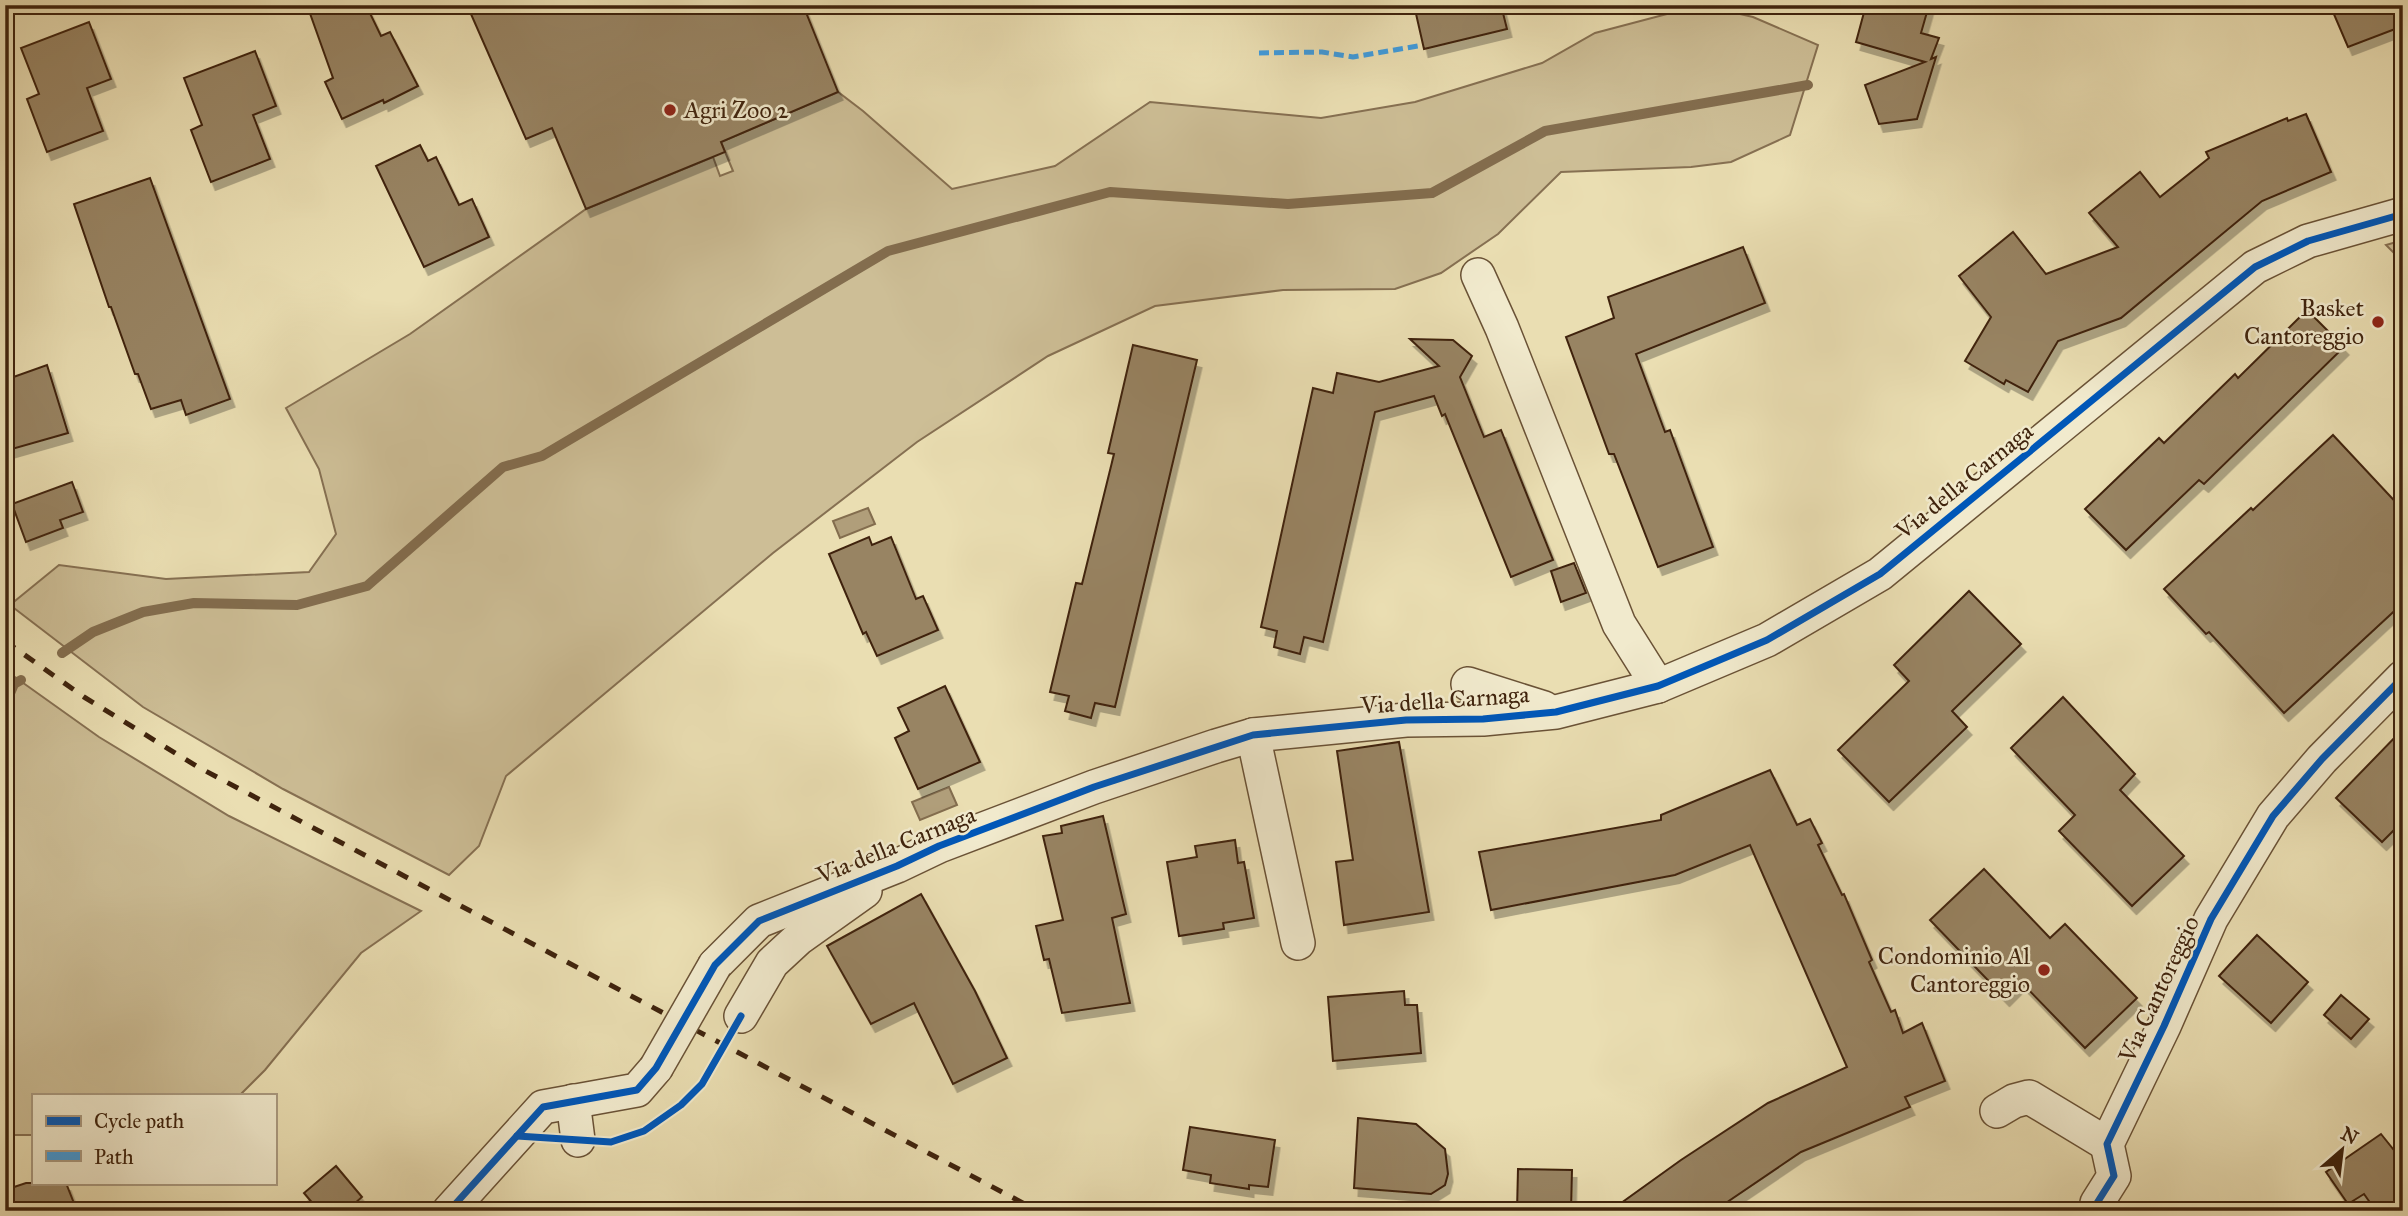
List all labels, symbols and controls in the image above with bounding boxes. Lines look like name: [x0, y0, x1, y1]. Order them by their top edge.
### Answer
place label: Agri Zoo 2: [683, 95, 789, 125]
marker: Agri Zoo 2: [662, 102, 678, 118]
place label: Basket Cantoreggio: [2244, 293, 2365, 351]
marker: Basket Cantoreggio: [2370, 314, 2386, 330]
street label: Via della Carnaga: [1888, 416, 2040, 546]
street label: Via della Carnaga: [1359, 679, 1531, 721]
street label: Via della Carnaga: [811, 799, 981, 891]
street label: Via Cantoreggio: [2111, 911, 2206, 1068]
place label: Condominio Al Cantoreggio: [1878, 941, 2030, 999]
marker: Condominio Al Cantoreggio: [2036, 962, 2052, 978]
legend: [32, 1094, 276, 1184]
text: Cycle path: [94, 1108, 185, 1134]
north arrow: [2306, 1114, 2376, 1184]
text: N: [2337, 1121, 2362, 1149]
text: Path: [94, 1144, 134, 1170]

